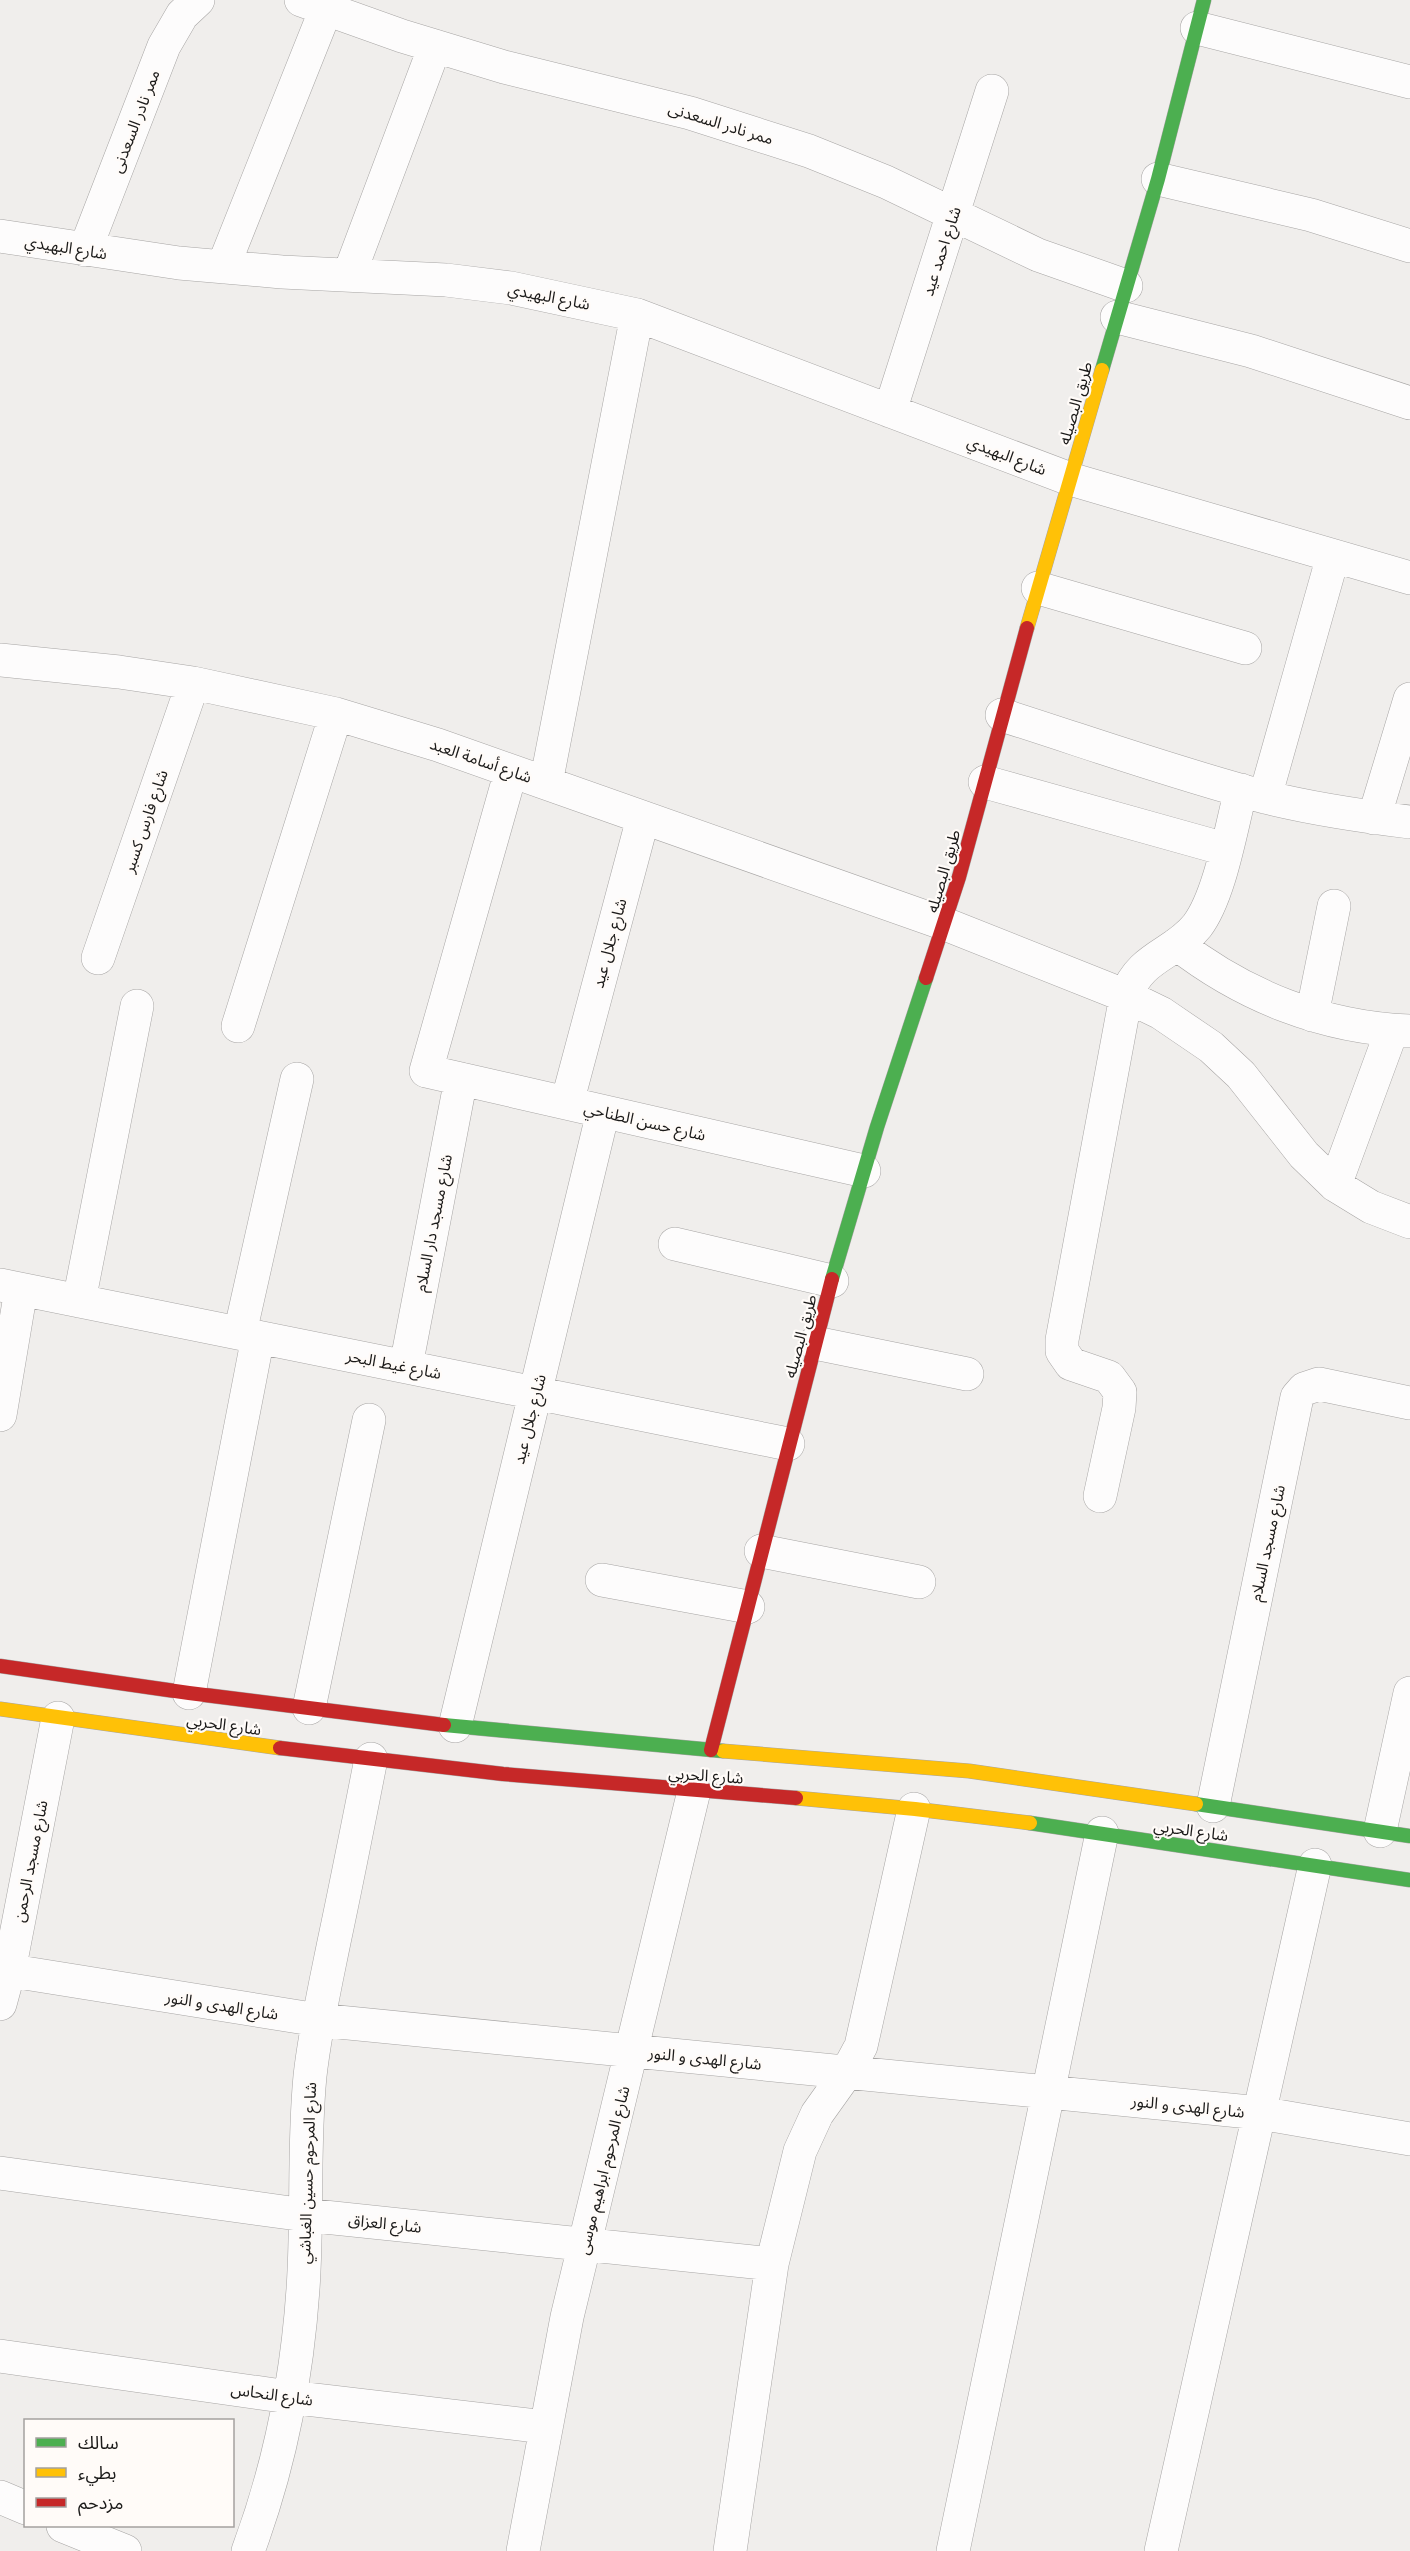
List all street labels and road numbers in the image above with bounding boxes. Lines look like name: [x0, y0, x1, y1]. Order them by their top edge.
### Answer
street label: ممر نادر السعدنى: [107, 67, 164, 175]
street label: ممر نادر السعدنى: [666, 98, 776, 148]
street label: شارع احمد عيد: [918, 204, 968, 299]
street label: شارع البهيدي: [23, 232, 109, 266]
street label: شارع البهيدي: [506, 279, 592, 317]
street label: طريق البصيله: [1055, 359, 1097, 447]
street label: شارع البهيدي: [963, 432, 1049, 482]
street label: شارع أسامة العبد: [426, 734, 534, 790]
street label: شارع فارس كسبر: [119, 767, 175, 877]
street label: طريق البصيله: [923, 827, 965, 915]
street label: شارع جلال عيد: [588, 896, 633, 991]
street label: شارع حسن الطناحي: [581, 1098, 708, 1148]
street label: شارع مسجد دار السلام: [411, 1153, 459, 1294]
street label: طريق البصيله: [780, 1292, 822, 1380]
street label: شارع غيط البحر: [343, 1346, 443, 1386]
street label: شارع جلال عيد: [509, 1372, 553, 1467]
street label: شارع مسجد السلام: [1246, 1483, 1292, 1604]
street label: شارع الحربي: [185, 1710, 263, 1742]
street label: شارع الحربي: [668, 1763, 744, 1791]
street label: شارع مسجد الرحمن: [9, 1798, 55, 1924]
street label: شارع الحربي: [1152, 1816, 1230, 1848]
street label: شارع الهدى و النور: [163, 1987, 280, 2027]
street label: شارع الهدى و النور: [646, 2043, 763, 2077]
street label: شارع المرحوم حسين الغباشي: [295, 2082, 323, 2264]
street label: شارع المرحوم ابراهيم موسى: [573, 2084, 637, 2257]
street label: شارع الهدى و النور: [1129, 2091, 1246, 2125]
street label: شارع العزاق: [347, 2210, 423, 2240]
street label: شارع النحاس: [229, 2379, 314, 2413]

